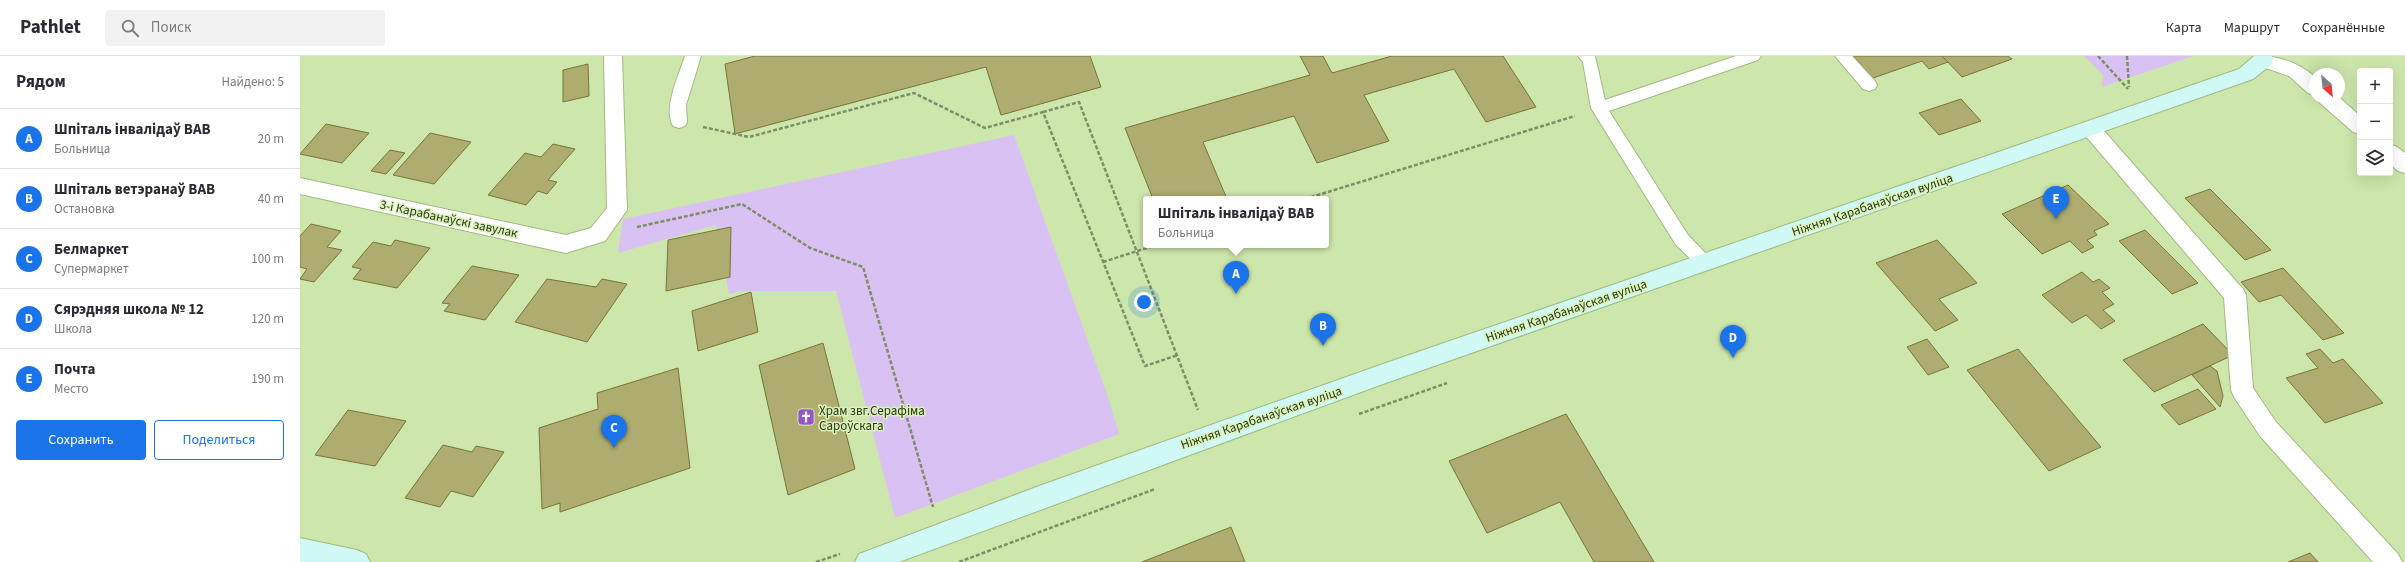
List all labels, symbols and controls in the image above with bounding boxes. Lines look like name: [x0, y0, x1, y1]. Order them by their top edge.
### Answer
search box: [105, 10, 385, 46]
text: Pathlet: [20, 14, 81, 41]
icon: search: [119, 17, 141, 39]
text: Поиск: [151, 17, 191, 38]
text: Карта: [2166, 18, 2202, 38]
text: Маршрут: [2224, 18, 2280, 38]
text: Сохранённые: [2302, 18, 2385, 38]
north arrow: [2309, 68, 2345, 104]
map controls: [2357, 68, 2393, 176]
button: +: [2357, 68, 2393, 104]
text: Рядом: [16, 70, 66, 94]
text: Найдено: 5: [222, 73, 284, 91]
button: −: [2357, 104, 2393, 140]
text: Шпіталь інвалідаў ВАВ: [54, 119, 211, 140]
text: A: [25, 130, 33, 148]
text: 20 m: [258, 130, 284, 148]
text: Больница: [54, 140, 110, 158]
button: layers: [2357, 140, 2393, 176]
street label: Ніжняя Карабанаўская вуліца: [1789, 169, 1955, 241]
text: Шпіталь ветэранаў ВАВ: [54, 179, 215, 200]
pin: E: [2043, 186, 2069, 219]
text: B: [25, 190, 33, 208]
text: 40 m: [258, 190, 284, 208]
street label: 3-і Карабанаўскі завулак: [378, 196, 520, 242]
popup: [1143, 196, 1329, 248]
text: Остановка: [54, 200, 115, 218]
text: Шпіталь інвалідаў ВАВ: [1158, 203, 1314, 224]
text: Больница: [1158, 224, 1214, 242]
text: Белмаркет: [54, 239, 129, 260]
text: C: [25, 250, 33, 268]
text: 100 m: [251, 250, 284, 268]
text: Супермаркет: [54, 260, 129, 278]
pin: A: [1223, 261, 1249, 294]
street label: Ніжняя Карабанаўская вуліца: [1483, 275, 1649, 347]
your location: [1134, 292, 1154, 312]
text: Сярэдняя школа № 12: [54, 299, 204, 320]
text: D: [25, 310, 33, 328]
text: 120 m: [251, 310, 284, 328]
pin: B: [1310, 313, 1336, 346]
text: Школа: [54, 320, 92, 338]
pin: D: [1720, 325, 1746, 358]
text: Почта: [54, 359, 96, 380]
text: E: [25, 370, 33, 388]
text: 190 m: [251, 370, 284, 388]
text: Место: [54, 380, 89, 398]
street label: Ніжняя Карабанаўская вуліца: [1178, 382, 1344, 454]
place label: Храм звг.Серафіма Сароўскага: [819, 402, 925, 435]
church icon: Храм звг.Серафіма Сароўскага: [796, 407, 816, 427]
pin: C: [601, 415, 627, 448]
button: Сохранить: [16, 420, 146, 460]
button: Поделиться: [154, 420, 284, 460]

